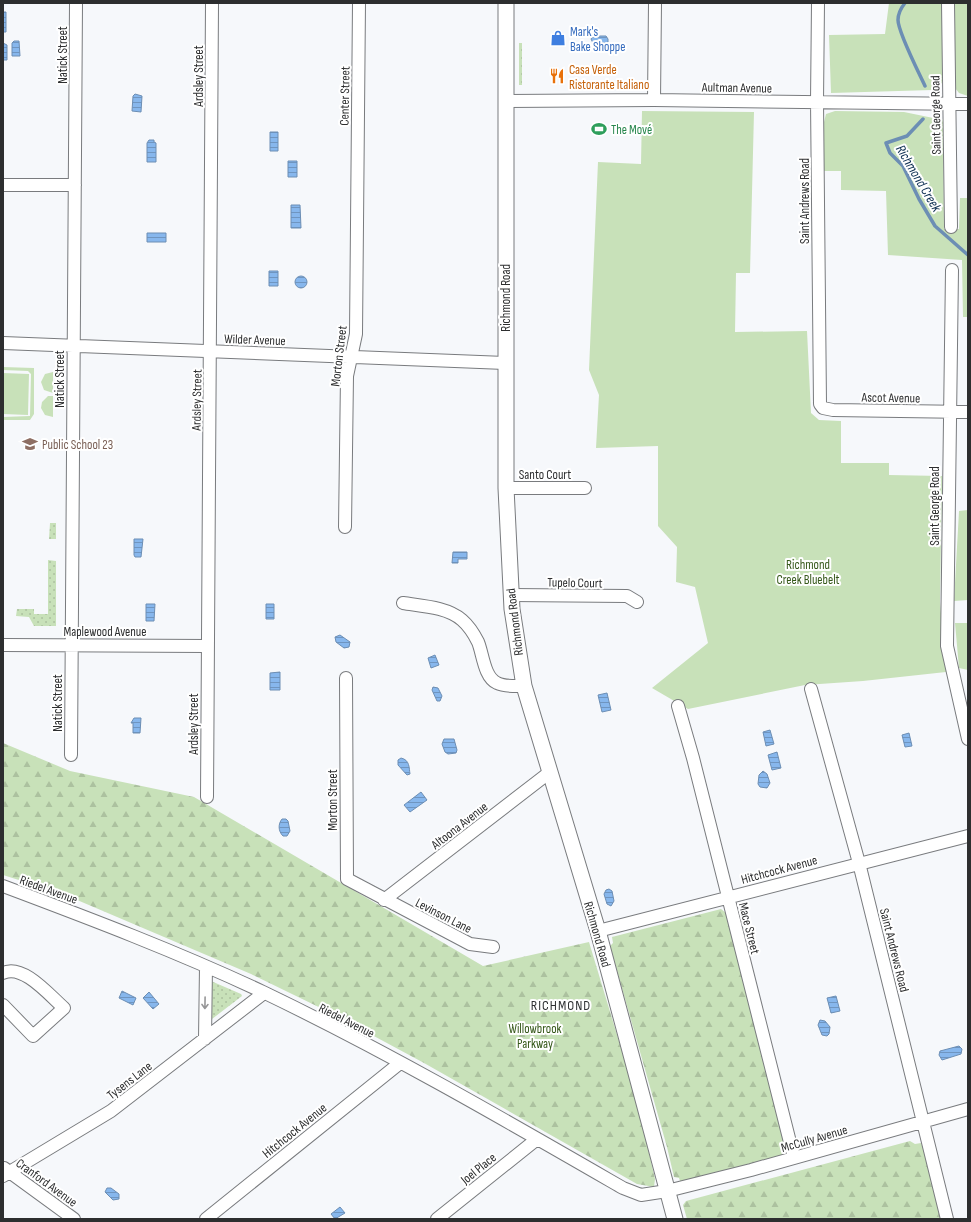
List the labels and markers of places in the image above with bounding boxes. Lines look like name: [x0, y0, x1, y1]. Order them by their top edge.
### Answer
place label: Mark's Bake Shoppe: [570, 24, 625, 55]
shop icon: Mark's Bake Shoppe: [549, 29, 567, 47]
place label: Casa Verde Ristorante Italiano: [569, 62, 649, 93]
restaurant icon: Casa Verde Ristorante Italiano: [548, 67, 566, 85]
sports icon: The Mové: [590, 120, 608, 138]
place label: The Mové: [611, 122, 652, 138]
school or university icon: Public School 23: [21, 435, 39, 453]
place label: Public School 23: [42, 437, 113, 453]

